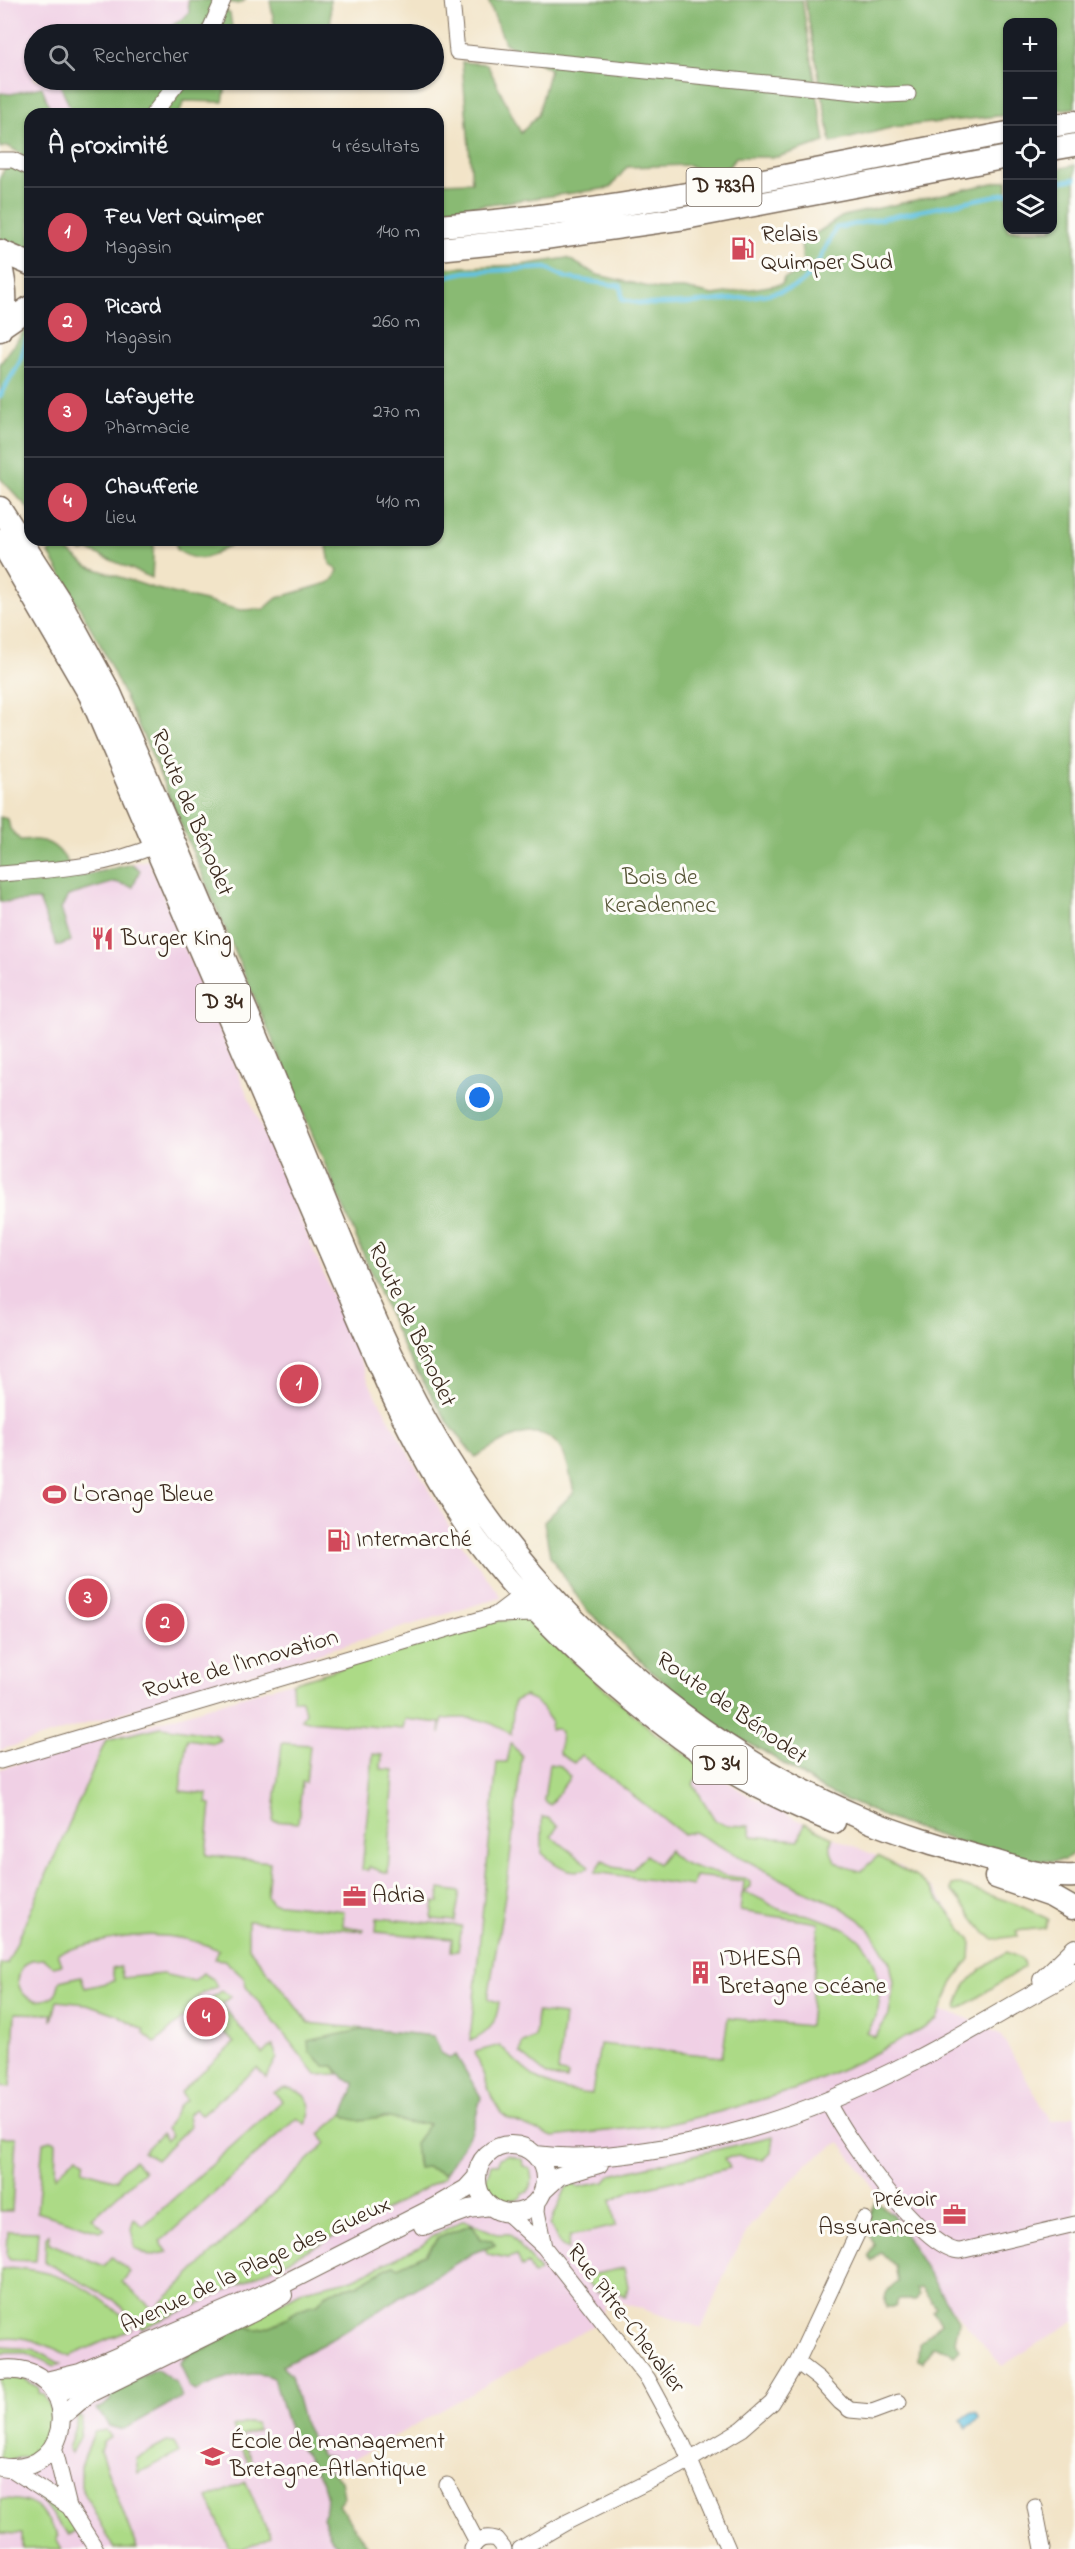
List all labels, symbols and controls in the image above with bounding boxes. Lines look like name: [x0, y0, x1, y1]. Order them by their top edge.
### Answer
map controls: [1003, 18, 1057, 234]
button: +: [1003, 18, 1057, 72]
search box: [24, 24, 444, 90]
icon: search: [45, 41, 78, 74]
text: Rechercher: [93, 41, 189, 73]
button: −: [1003, 72, 1057, 126]
button: locate: [1003, 126, 1057, 180]
text: À proximité: [48, 128, 168, 166]
text: 4 résultats: [332, 133, 420, 162]
road number: D 783A: [686, 168, 762, 206]
button: layers: [1003, 180, 1057, 234]
text: Feu Vert Quimper: [105, 202, 263, 234]
text: 1: [64, 218, 71, 247]
text: 140 m: [376, 218, 420, 247]
place label: Relais Quimper Sud: [761, 218, 893, 281]
text: Magasin: [105, 234, 171, 263]
fuel station icon: Relais Quimper Sud: [730, 236, 756, 262]
text: Picard: [105, 292, 161, 324]
text: 2: [63, 308, 72, 337]
text: 260 m: [372, 308, 420, 337]
text: Magasin: [105, 324, 171, 353]
text: Lafayette: [105, 382, 194, 414]
text: 3: [63, 398, 72, 427]
text: 270 m: [373, 398, 420, 427]
text: Pharmacie: [105, 414, 190, 443]
text: Chaufferie: [105, 472, 198, 504]
text: 4: [63, 488, 72, 517]
text: 410 m: [376, 488, 420, 517]
text: Lieu: [105, 504, 136, 533]
street label: Route de Bénodet: [140, 724, 242, 902]
park label: Bois de Keradennec: [604, 861, 716, 924]
place label: Burger King: [120, 922, 232, 957]
restaurant icon: Burger King: [90, 926, 116, 952]
road number: D 34: [196, 984, 250, 1022]
your location: [465, 1083, 494, 1112]
street label: Route de Bénodet: [358, 1237, 464, 1413]
pin: 1: [280, 1362, 318, 1406]
place label: L'Orange Bleue: [73, 1478, 214, 1513]
sports icon: L'Orange Bleue: [42, 1482, 68, 1508]
place label: Intermarché: [356, 1523, 472, 1558]
fuel station icon: Intermarché: [325, 1527, 351, 1553]
pin: 3: [68, 1576, 107, 1620]
pin: 2: [146, 1600, 184, 1646]
street label: Route de l'Innovation: [139, 1620, 343, 1710]
street label: Route de Bénodet: [648, 1644, 814, 1774]
road number: D 34: [693, 1746, 747, 1784]
place label: Adria: [372, 1879, 425, 1914]
office icon: Adria: [341, 1883, 367, 1909]
place label: IDHESA Bretagne Océane: [718, 1942, 887, 2005]
building icon: IDHESA Bretagne Océane: [688, 1960, 714, 1986]
pin: 4: [186, 1994, 226, 2040]
place label: Prévoir Assurances: [818, 2183, 938, 2246]
street label: Avenue de la Plage des Gueux: [115, 2188, 397, 2344]
office icon: Prévoir Assurances: [942, 2201, 968, 2227]
street label: Rue Pitre-Chevalier: [557, 2237, 693, 2402]
place label: École de management Bretagne-Atlantique: [229, 2425, 445, 2488]
school or university icon: École de management Bretagne-Atlantique: [199, 2443, 225, 2469]

